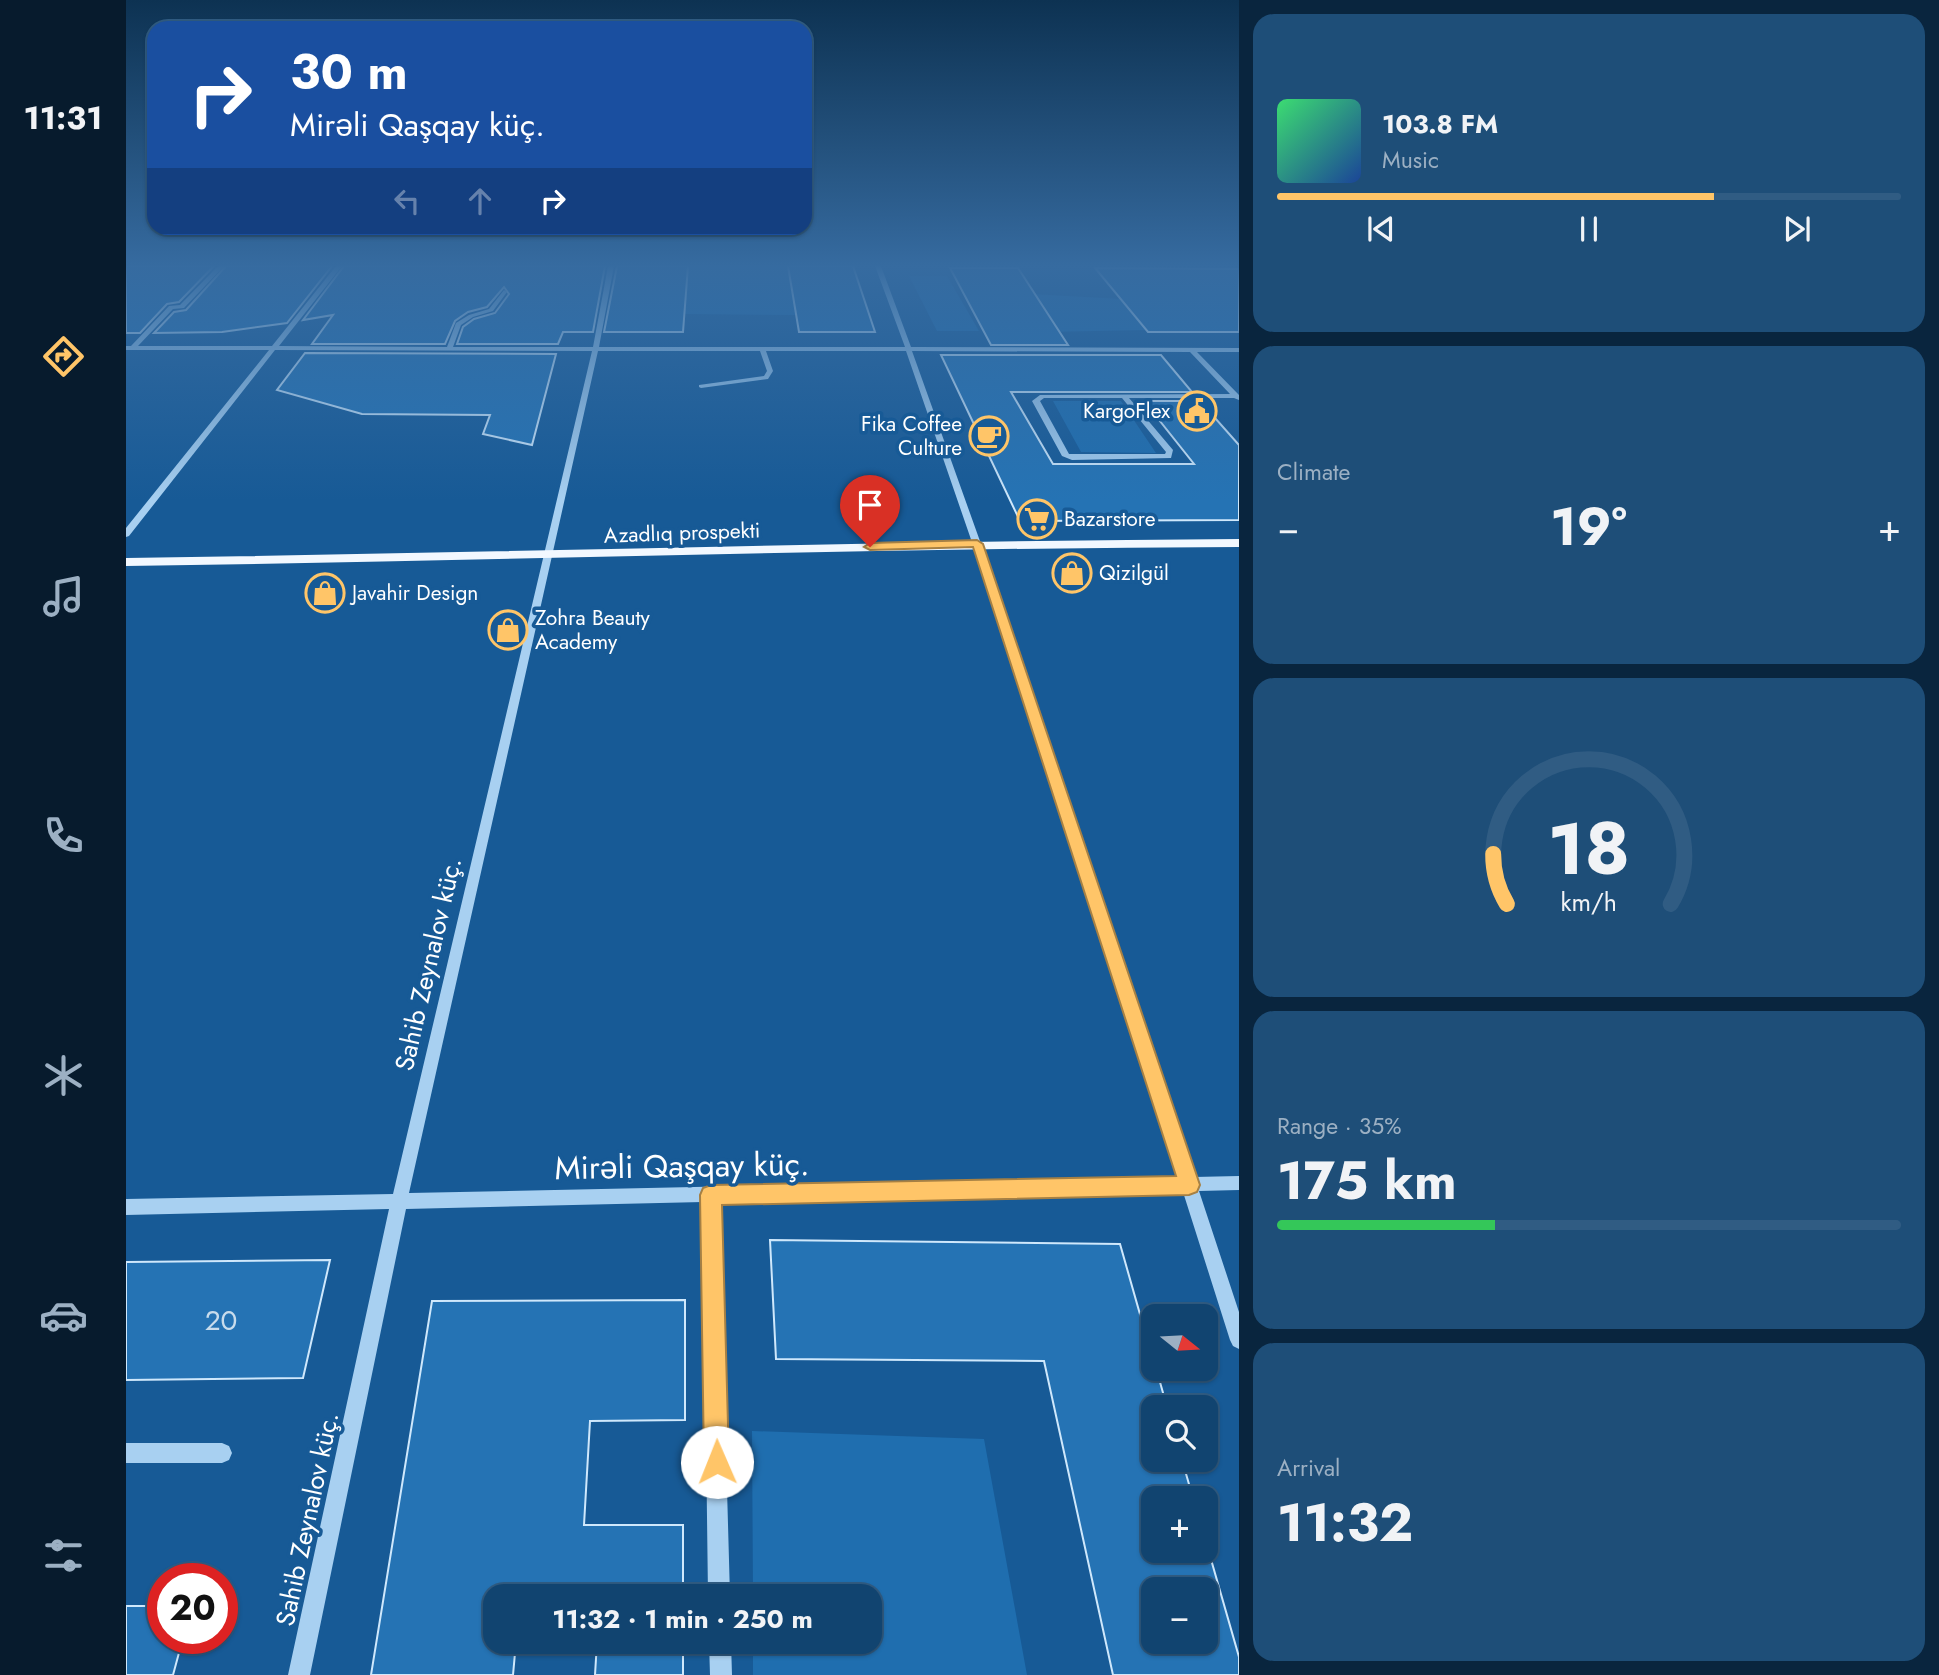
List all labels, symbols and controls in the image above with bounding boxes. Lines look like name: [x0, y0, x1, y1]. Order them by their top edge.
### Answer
text: 30 m: [290, 37, 408, 107]
icon: right: [175, 49, 266, 140]
text: 11:31: [23, 95, 103, 141]
text: Mirəli Qaşqay küç.: [290, 102, 545, 148]
text: 103.8 FM: [1382, 105, 1498, 143]
text: Music: [1382, 143, 1439, 177]
icon: left: [388, 182, 426, 220]
icon: ahead: [461, 182, 499, 220]
icon: right: [534, 182, 572, 220]
icon: previous: [1362, 210, 1400, 248]
icon: pause: [1570, 210, 1608, 248]
icon: next: [1778, 210, 1816, 248]
icon: directions: [39, 332, 88, 381]
public building icon: KargoFlex: [1176, 390, 1218, 432]
place label: KargoFlex: [1083, 396, 1170, 426]
place label: Fika Coffee Culture: [861, 409, 962, 463]
cafe icon: Fika Coffee Culture: [968, 415, 1010, 457]
text: Climate: [1277, 455, 1350, 489]
pin: [840, 475, 900, 547]
icon: arrive: [851, 486, 889, 524]
text: 19°: [1550, 489, 1627, 565]
supermarket icon: Bazarstore: [1016, 498, 1058, 540]
text: −: [1277, 500, 1299, 555]
text: +: [1878, 500, 1901, 555]
place label: Bazarstore: [1064, 504, 1156, 534]
street label: Azadlıq prospekti: [603, 515, 761, 551]
shop icon: Qizilgül: [1051, 552, 1093, 594]
place label: Qizilgül: [1099, 558, 1169, 588]
icon: music: [39, 572, 88, 621]
shop icon: Javahir Design: [304, 572, 346, 614]
place label: Javahir Design: [349, 578, 478, 608]
place label: Zohra Beauty Academy: [535, 603, 651, 657]
shop icon: Zohra Beauty Academy: [487, 609, 529, 651]
text: 18: [1548, 796, 1630, 901]
icon: phone: [39, 811, 88, 860]
street label: Sahib Zeynalov küç.: [385, 853, 471, 1075]
text: km/h: [1561, 883, 1617, 919]
icon: climate: [39, 1051, 88, 1100]
text: Range · 35%: [1277, 1109, 1401, 1143]
street label: Mirəli Qaşqay küç.: [554, 1141, 810, 1191]
text: 175 km: [1277, 1143, 1457, 1219]
icon: car: [39, 1291, 88, 1340]
house number: 20: [205, 1300, 237, 1341]
north arrow: [1141, 1304, 1218, 1381]
map controls: [1141, 1304, 1218, 1654]
button: search: [1141, 1395, 1218, 1472]
street label: Sahib Zeynalov küç.: [266, 1408, 348, 1630]
position arrow: [680, 1425, 754, 1499]
text: Arrival: [1277, 1451, 1340, 1485]
text: 11:32: [1277, 1485, 1413, 1561]
button: +: [1141, 1486, 1218, 1563]
icon: filters: [39, 1531, 88, 1580]
speed limit sign: 20: [147, 1563, 238, 1654]
button: −: [1141, 1577, 1218, 1654]
text: 11:32 · 1 min · 250 m: [552, 1600, 813, 1638]

